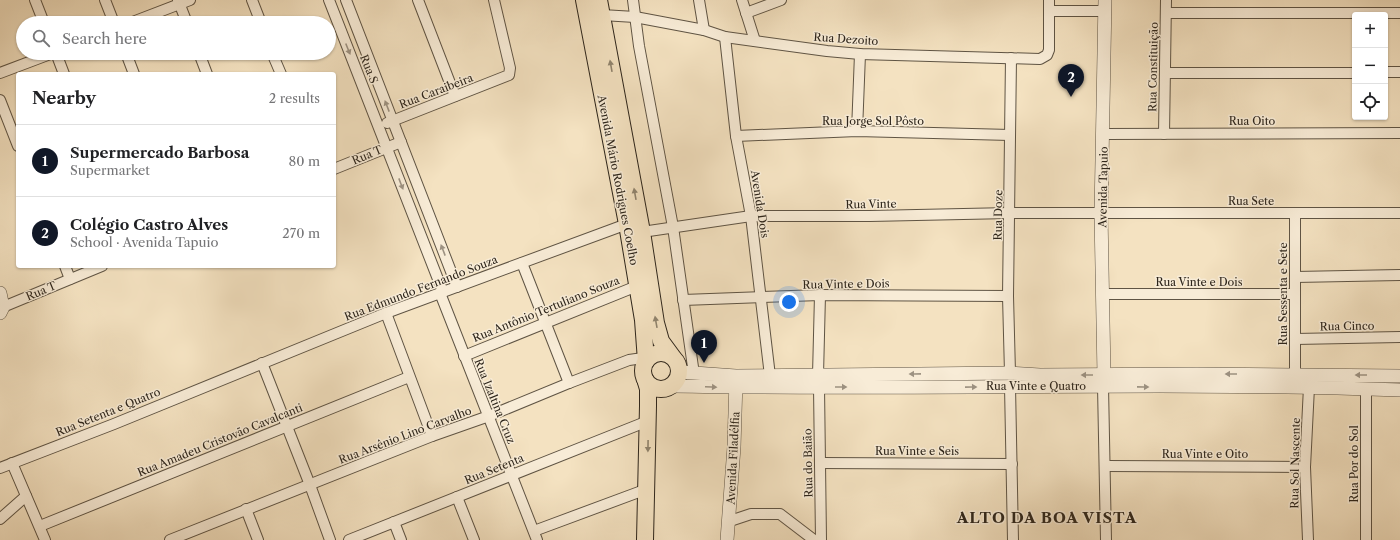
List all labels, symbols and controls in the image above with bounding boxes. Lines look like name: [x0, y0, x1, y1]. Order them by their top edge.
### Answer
map controls: [1352, 12, 1388, 120]
button: +: [1352, 12, 1388, 48]
search box: [16, 16, 336, 60]
street label: Rua Constituição: [1145, 22, 1161, 112]
icon: search: [30, 27, 52, 49]
text: Search here: [62, 29, 147, 48]
street label: Rua Dezoito: [813, 30, 879, 48]
one-way arrow: [346, 44, 352, 56]
button: −: [1352, 48, 1388, 84]
street label: Rua S: [357, 52, 381, 86]
one-way arrow: [608, 60, 614, 72]
pin: 2: [1058, 64, 1084, 97]
street label: Rua Caraibeira: [397, 70, 475, 112]
button: locate: [1352, 84, 1388, 120]
text: Nearby: [32, 88, 96, 108]
text: 2 results: [269, 90, 320, 106]
street label: Avenida Mário Rodrigues Coelho: [594, 93, 641, 267]
one-way arrow: [384, 100, 390, 112]
street label: Rua Jorge Sol Pôsto: [822, 114, 924, 128]
street label: Rua Oito: [1229, 114, 1276, 128]
street label: Rua T: [350, 142, 385, 168]
text: Supermercado Barbosa: [70, 143, 249, 162]
street label: Avenida Tapuio: [1095, 146, 1111, 229]
text: 1: [42, 153, 48, 169]
text: 80 m: [288, 153, 320, 169]
text: Supermarket: [70, 162, 150, 178]
street label: Avenida Dois: [748, 168, 772, 239]
one-way arrow: [398, 178, 404, 190]
one-way arrow: [632, 188, 638, 200]
street label: Rua Doze: [991, 189, 1005, 241]
street label: Rua Sete: [1228, 194, 1274, 208]
street label: Rua Vinte: [845, 197, 897, 211]
text: Colégio Castro Alves: [70, 215, 228, 234]
text: 2: [41, 225, 49, 241]
text: 270 m: [282, 225, 320, 241]
text: School · Avenida Tapuio: [70, 234, 219, 250]
street label: Rua Sessenta e Sete: [1276, 242, 1290, 346]
one-way arrow: [439, 244, 445, 256]
street label: Rua Edmundo Fernando Souza: [342, 252, 500, 324]
street label: Rua Antônio Tertuliano Souza: [470, 273, 622, 345]
street label: Rua Vinte e Dois: [1155, 275, 1243, 289]
street label: Rua Vinte e Dois: [802, 276, 890, 292]
street label: Rua T: [24, 278, 59, 304]
your location: [779, 292, 799, 312]
one-way arrow: [653, 316, 659, 328]
street label: Rua Cinco: [1320, 319, 1375, 333]
pin: 1: [691, 330, 717, 363]
street label: Rua Izaltina Cruz: [472, 356, 519, 446]
one-way arrow: [908, 371, 921, 377]
one-way arrow: [1224, 371, 1237, 377]
one-way arrow: [1080, 372, 1093, 378]
one-way arrow: [1354, 372, 1367, 378]
street label: Rua Vinte e Quatro: [986, 379, 1086, 393]
one-way arrow: [705, 384, 718, 390]
one-way arrow: [835, 384, 848, 390]
one-way arrow: [965, 384, 978, 390]
one-way arrow: [1137, 384, 1150, 390]
street label: Rua Setenta e Quatro: [54, 385, 163, 439]
street label: Rua Amadeu Cristovão Cavalcanti: [135, 400, 305, 480]
street label: Rua Arsênio Lino Carvalho: [337, 403, 474, 467]
street label: Avenida Filadélfia: [724, 411, 742, 506]
street label: Rua Sol Nascente: [1287, 417, 1303, 509]
street label: Rua Por do Sol: [1347, 425, 1361, 503]
street label: Rua do Baião: [800, 428, 816, 498]
one-way arrow: [645, 440, 651, 453]
street label: Rua Vinte e Seis: [875, 444, 959, 458]
street label: Rua Vinte e Oito: [1162, 447, 1248, 461]
street label: Rua Setenta: [462, 451, 526, 487]
district label: ALTO DA BOA VISTA: [956, 508, 1137, 527]

